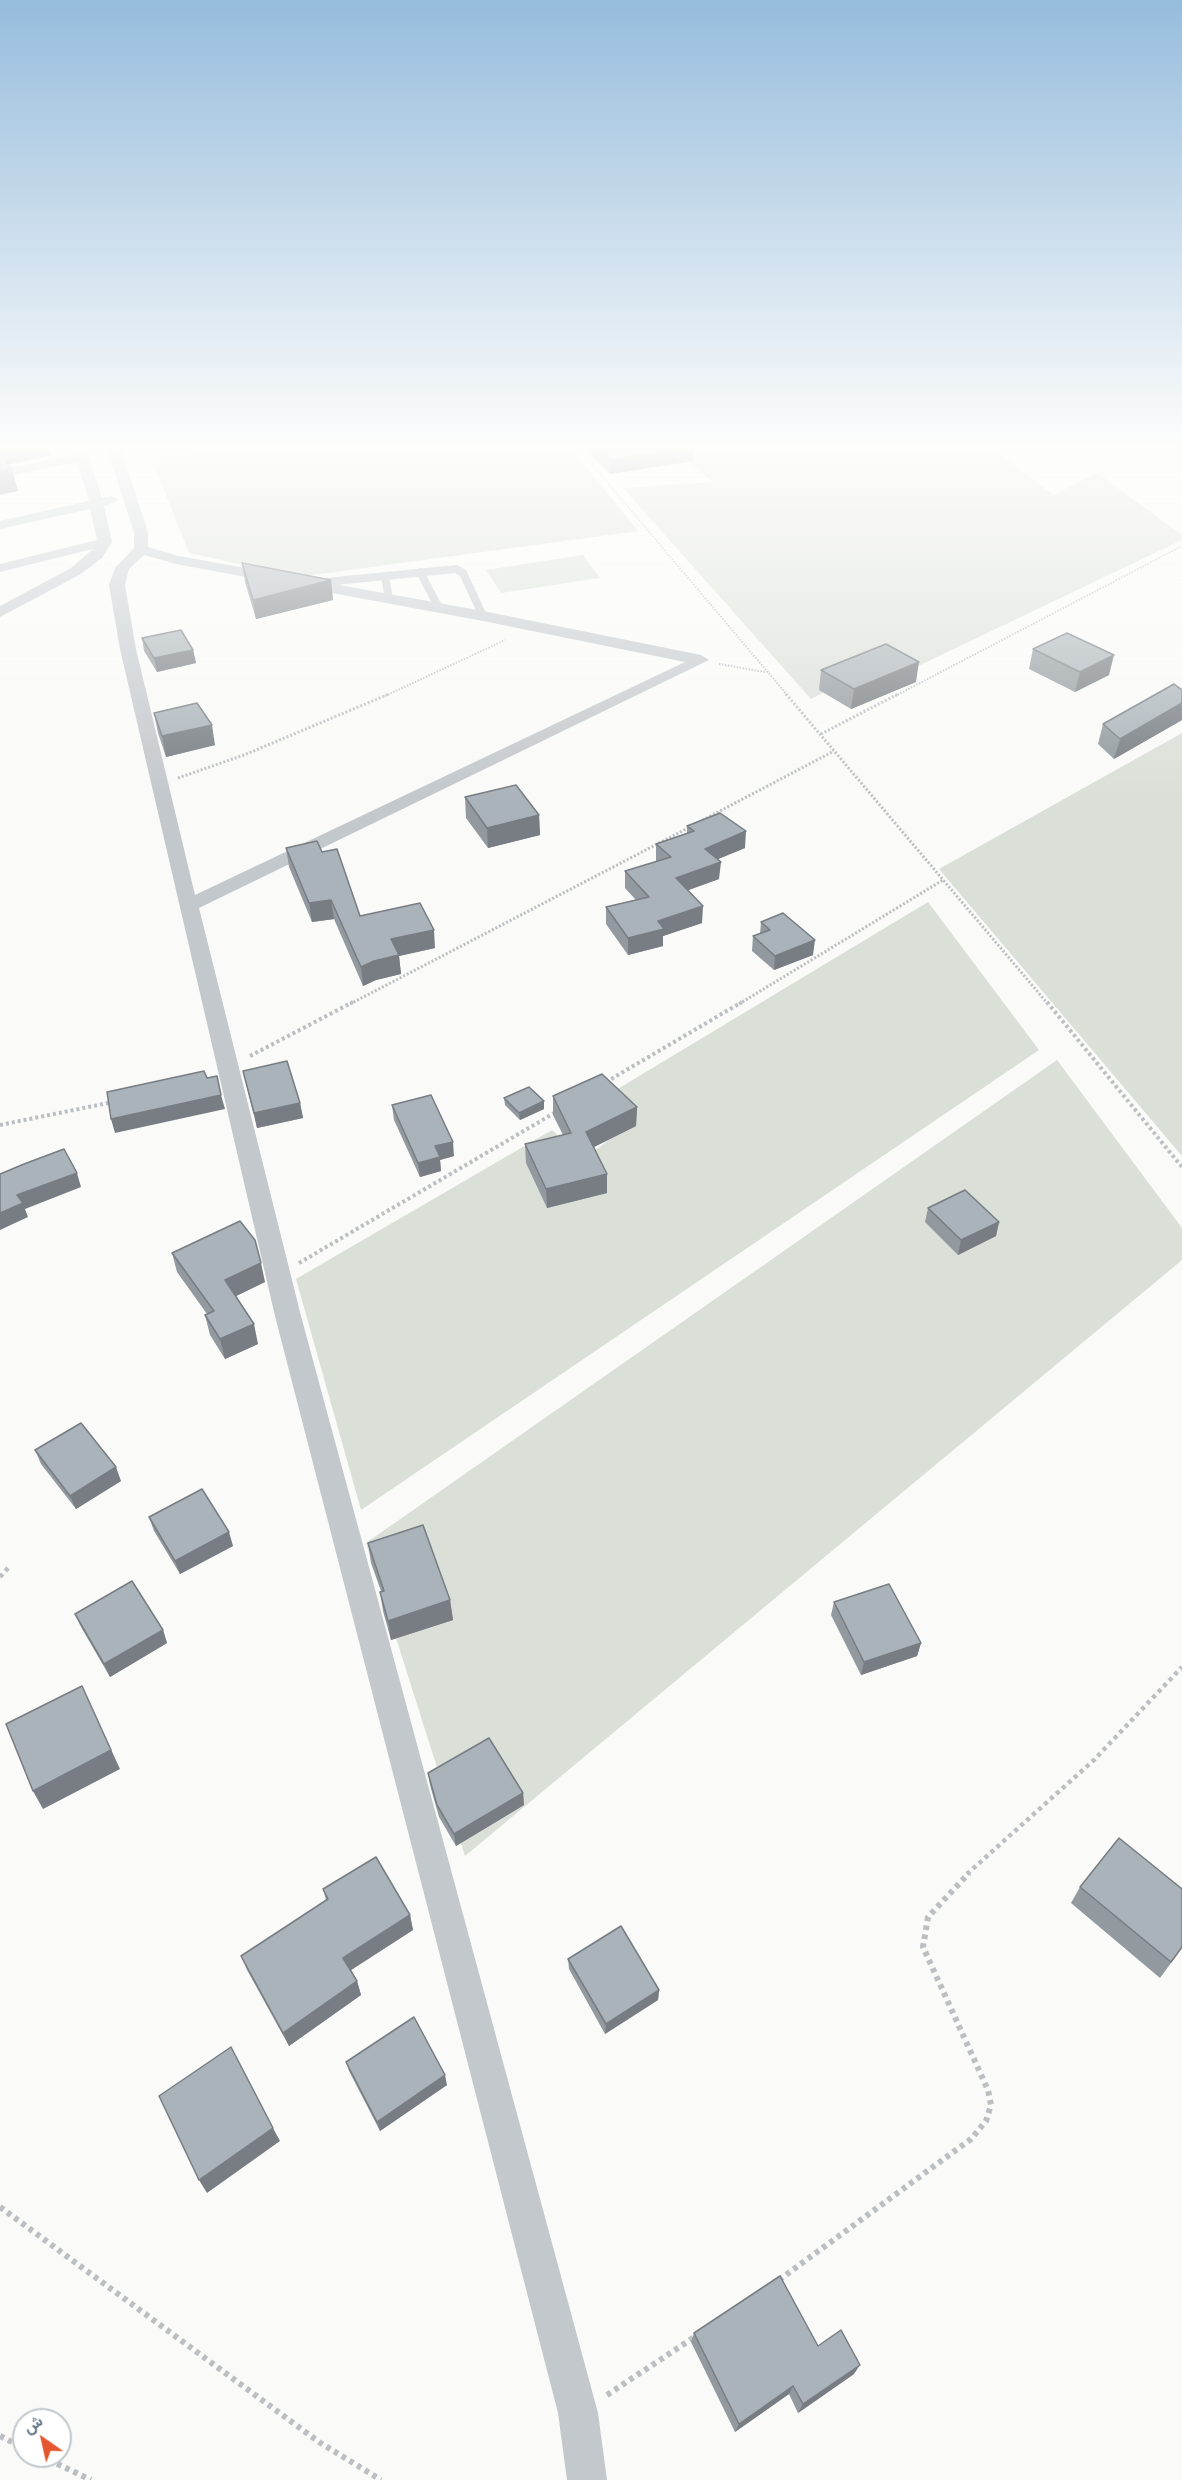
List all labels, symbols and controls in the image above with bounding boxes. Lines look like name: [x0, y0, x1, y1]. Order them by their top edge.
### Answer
north arrow: [12, 2408, 72, 2468]
text: ش: [19, 2411, 47, 2438]

